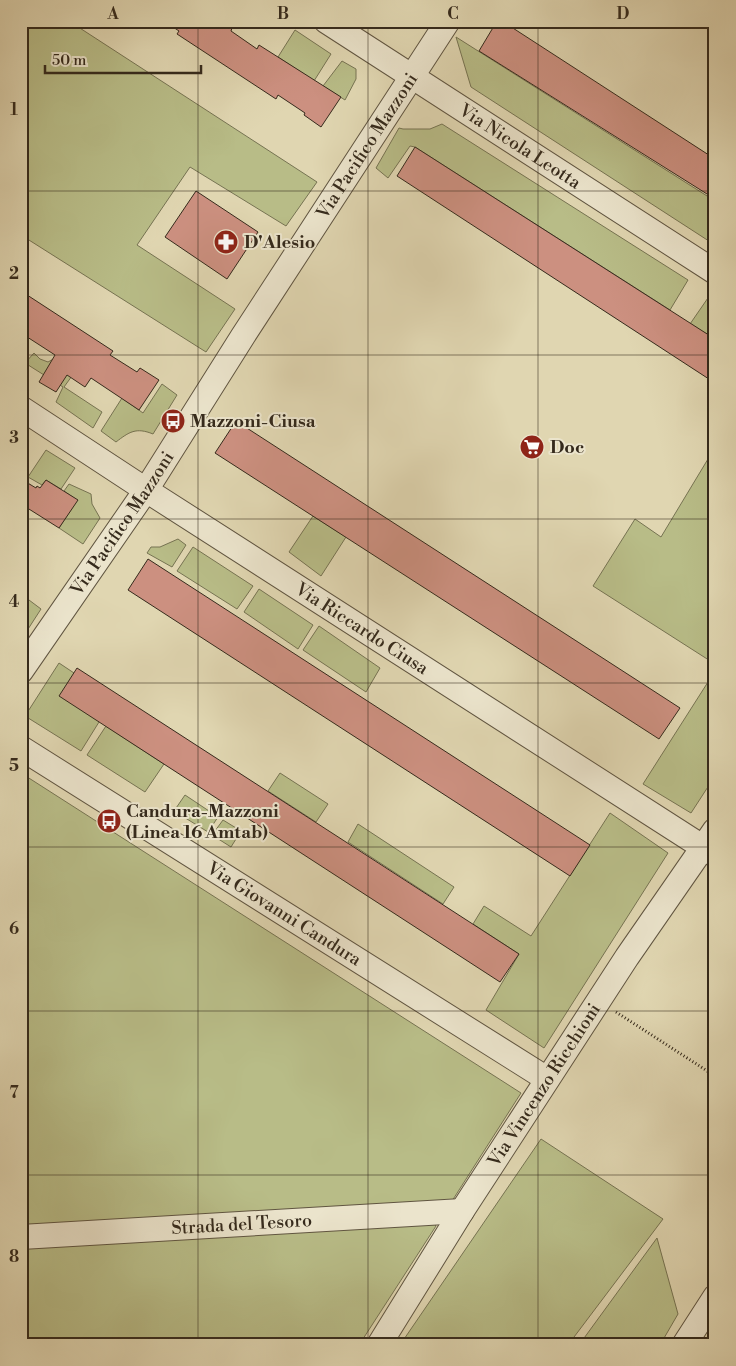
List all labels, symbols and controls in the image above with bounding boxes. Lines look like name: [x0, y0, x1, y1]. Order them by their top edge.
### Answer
text: A: [106, 4, 119, 24]
text: B: [277, 4, 289, 24]
text: C: [447, 4, 459, 24]
text: D: [617, 4, 630, 24]
scale bar: [45, 42, 201, 74]
text: 50 m: [52, 51, 86, 70]
street label: Via Pacifico Mazzoni: [310, 68, 423, 224]
street label: Via Nicola Leotta: [454, 98, 586, 194]
text: 1: [10, 100, 18, 120]
pharmacy icon: D'Alesio: [213, 229, 239, 255]
place label: D'Alesio: [244, 231, 315, 254]
text: 2: [9, 264, 19, 284]
bus stop icon: Mazzoni-Ciusa: [160, 408, 186, 434]
place label: Mazzoni-Ciusa: [190, 410, 316, 433]
text: 3: [9, 428, 19, 448]
supermarket icon: Doc: [519, 434, 545, 460]
place label: Doc: [550, 436, 584, 459]
street label: Via Pacifico Mazzoni: [65, 447, 179, 601]
street label: Via Riccardo Ciusa: [290, 577, 434, 680]
text: 4: [9, 592, 20, 612]
text: 5: [9, 756, 19, 776]
place label: Candura-Mazzoni (Linea 16 Amtab): [126, 800, 279, 844]
bus stop icon: Candura-Mazzoni (Linea 16 Amtab): [96, 808, 122, 834]
street label: Via Giovanni Candura: [202, 856, 367, 971]
text: 6: [9, 919, 19, 939]
street label: Via Vincenzo Ricchioni: [482, 999, 605, 1172]
text: 7: [9, 1083, 19, 1103]
street label: Strada del Tesoro: [171, 1208, 313, 1240]
text: 8: [9, 1247, 19, 1267]

